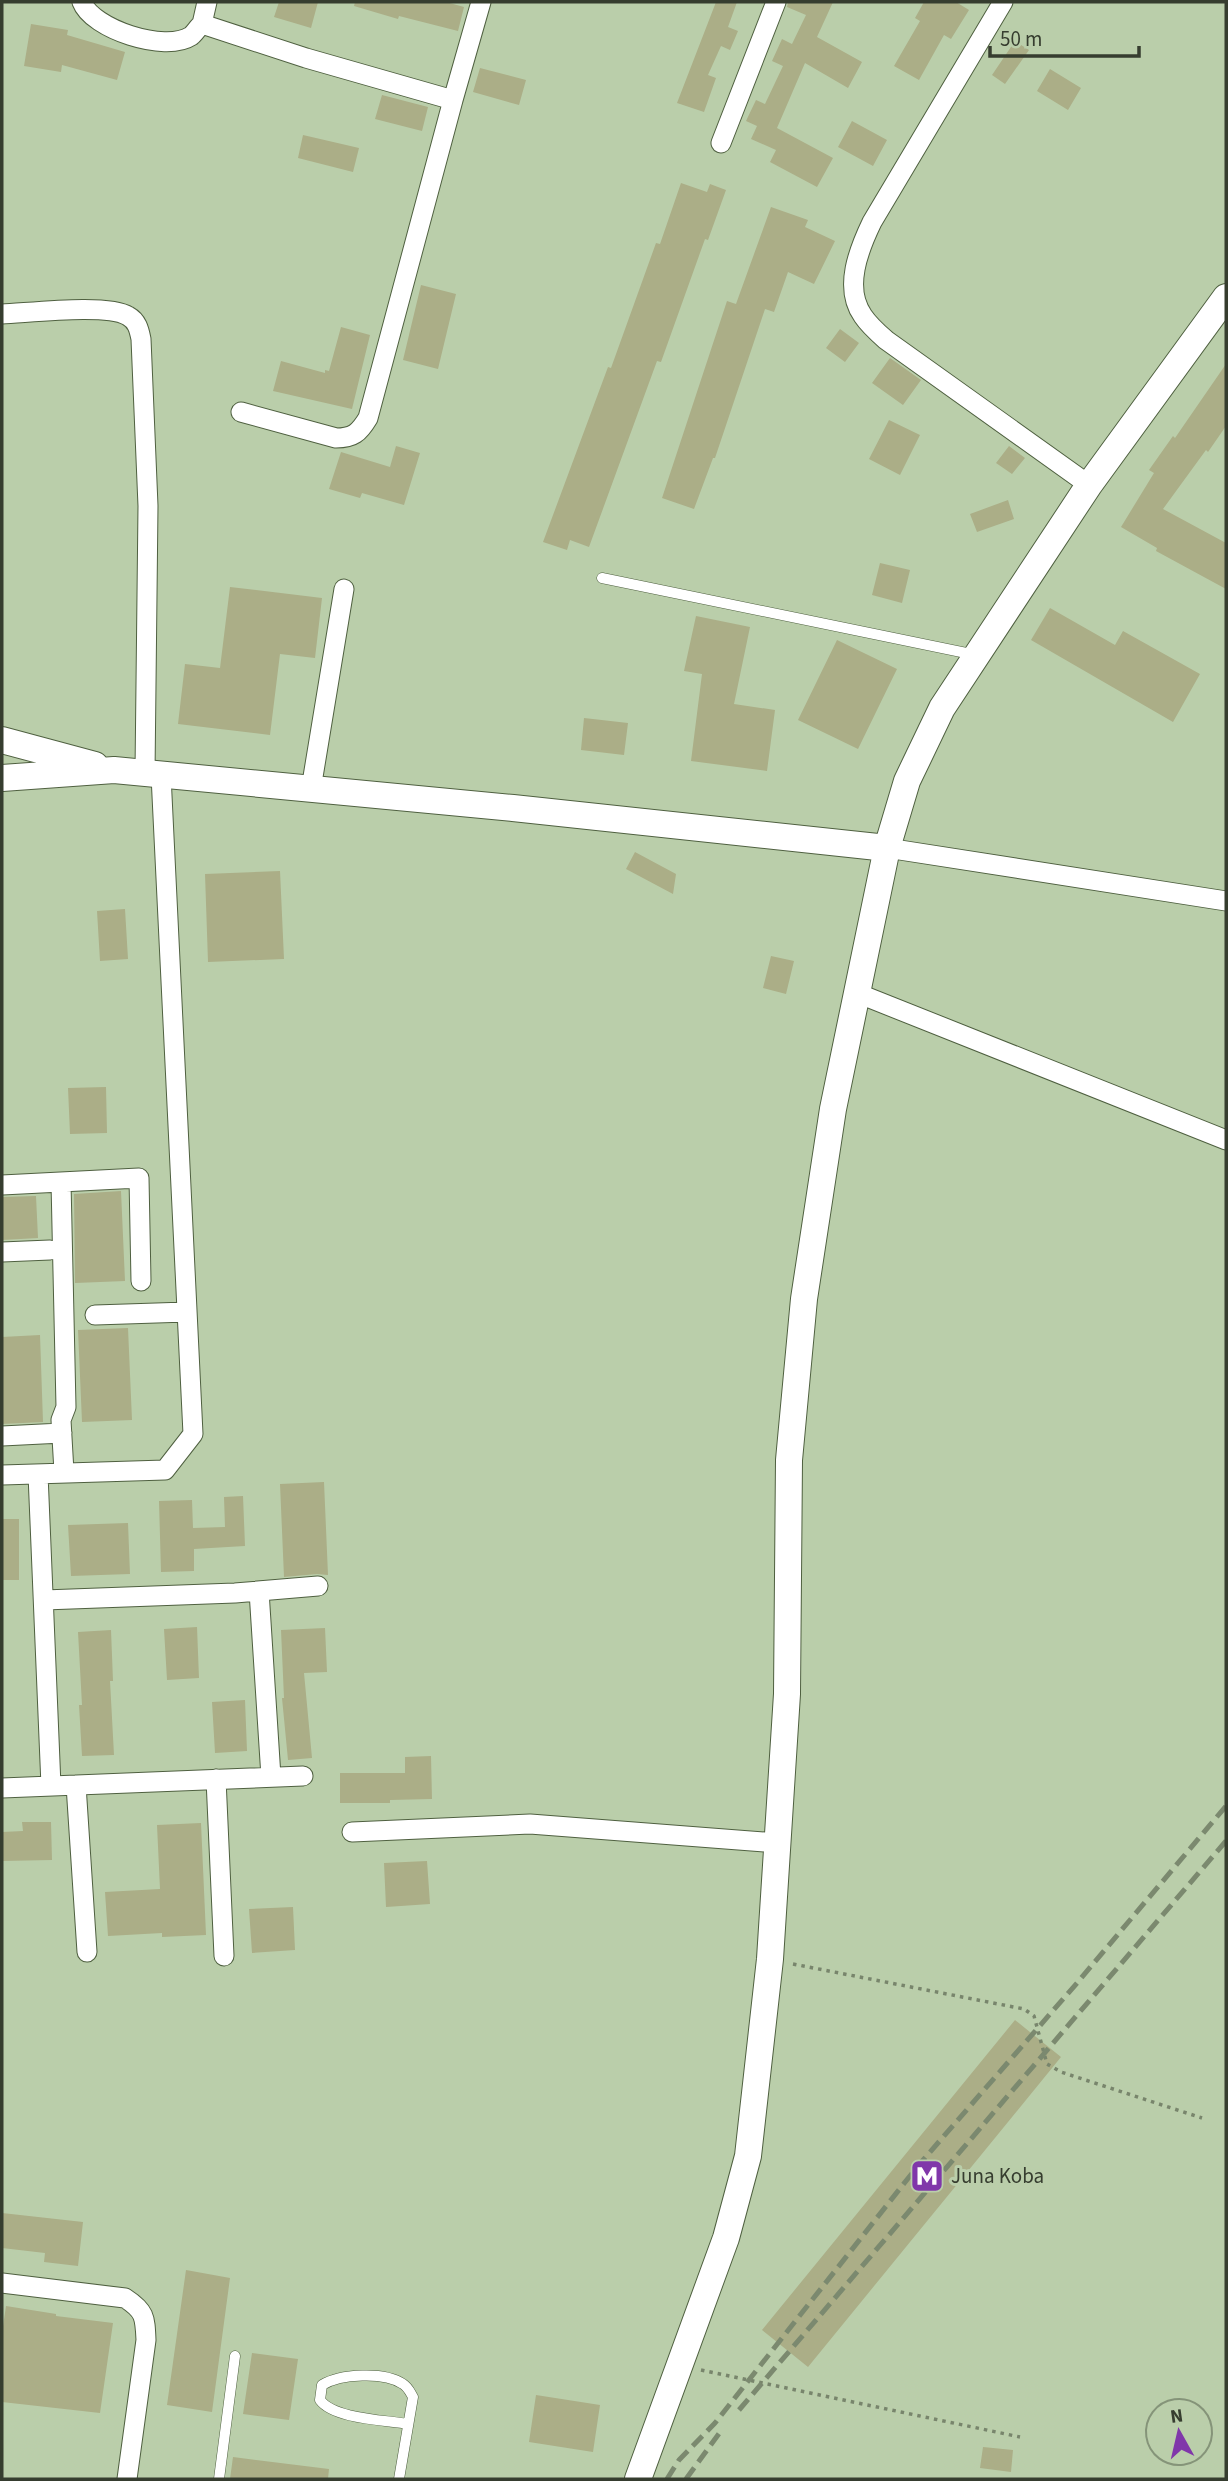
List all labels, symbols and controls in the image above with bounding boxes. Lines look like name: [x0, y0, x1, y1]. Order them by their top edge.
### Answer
scale bar: [990, 14, 1139, 58]
text: 50 m: [1000, 24, 1042, 54]
metro station icon: Juna Koba: [908, 2157, 946, 2195]
place label: Juna Koba: [951, 2161, 1044, 2191]
north arrow: [1144, 2397, 1214, 2467]
text: N: [1169, 2402, 1185, 2431]

